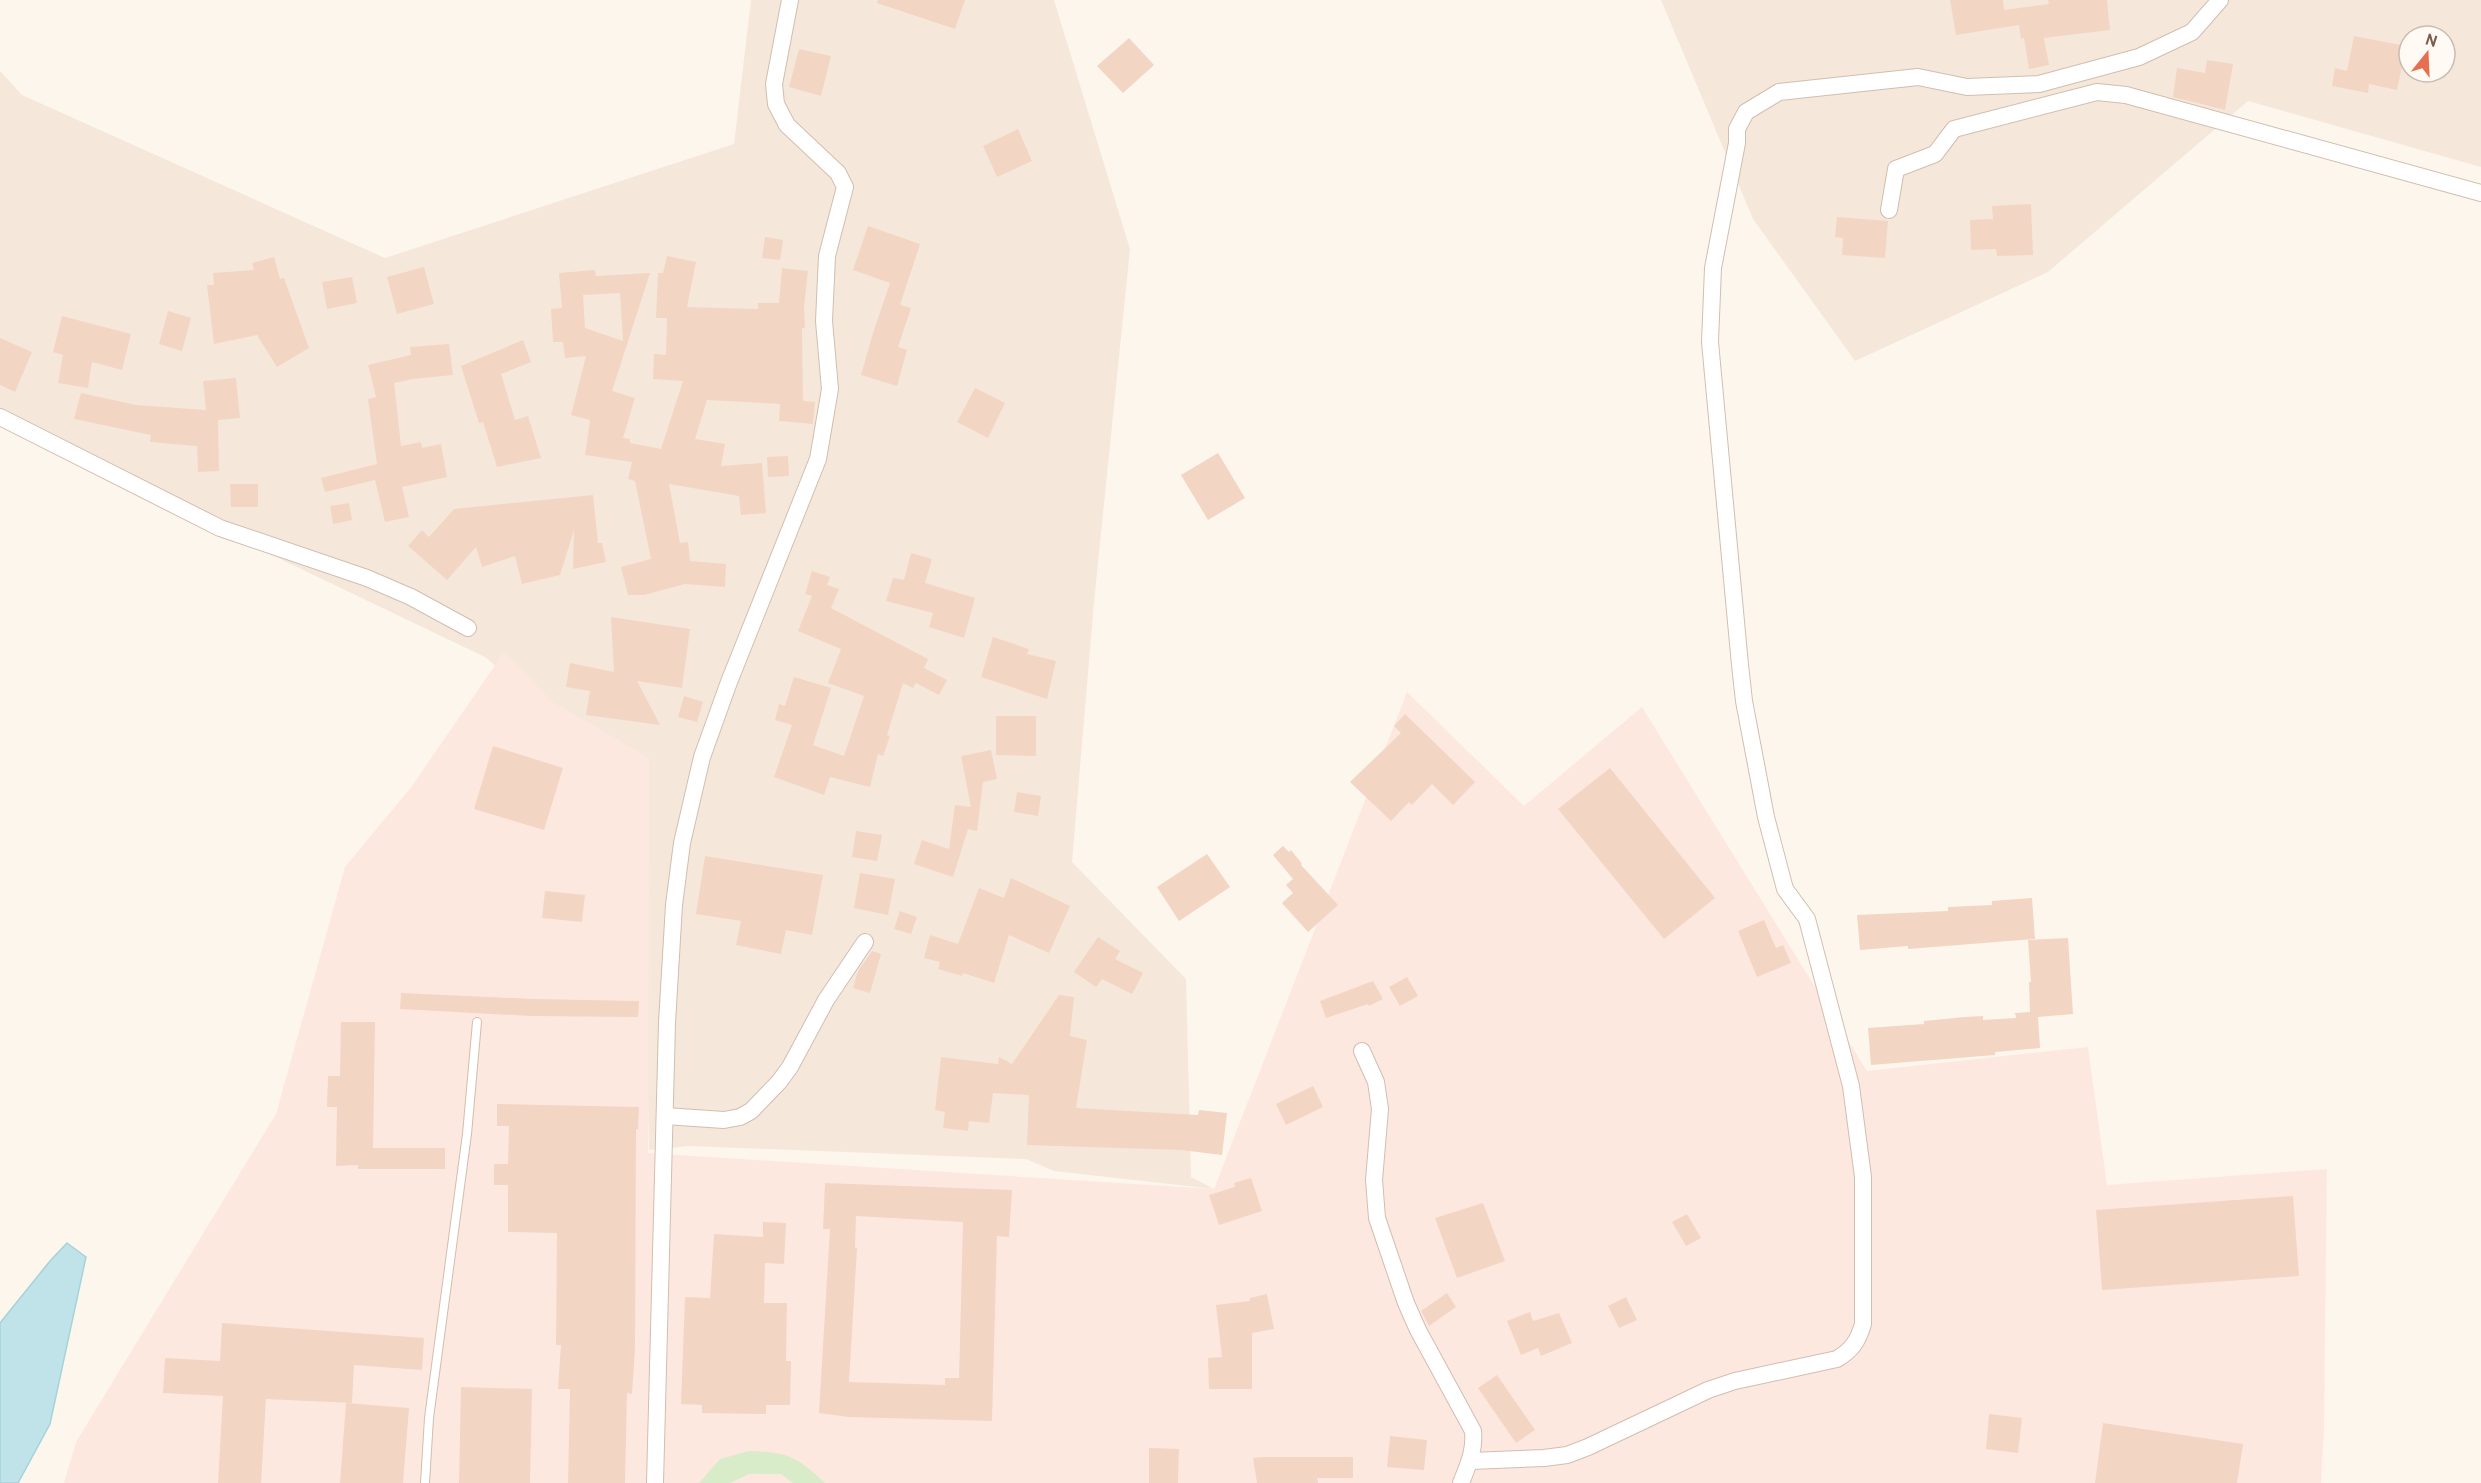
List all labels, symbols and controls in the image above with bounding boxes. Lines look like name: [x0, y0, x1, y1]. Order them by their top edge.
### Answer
north arrow: [2397, 24, 2457, 84]
text: N: [2422, 30, 2440, 53]

